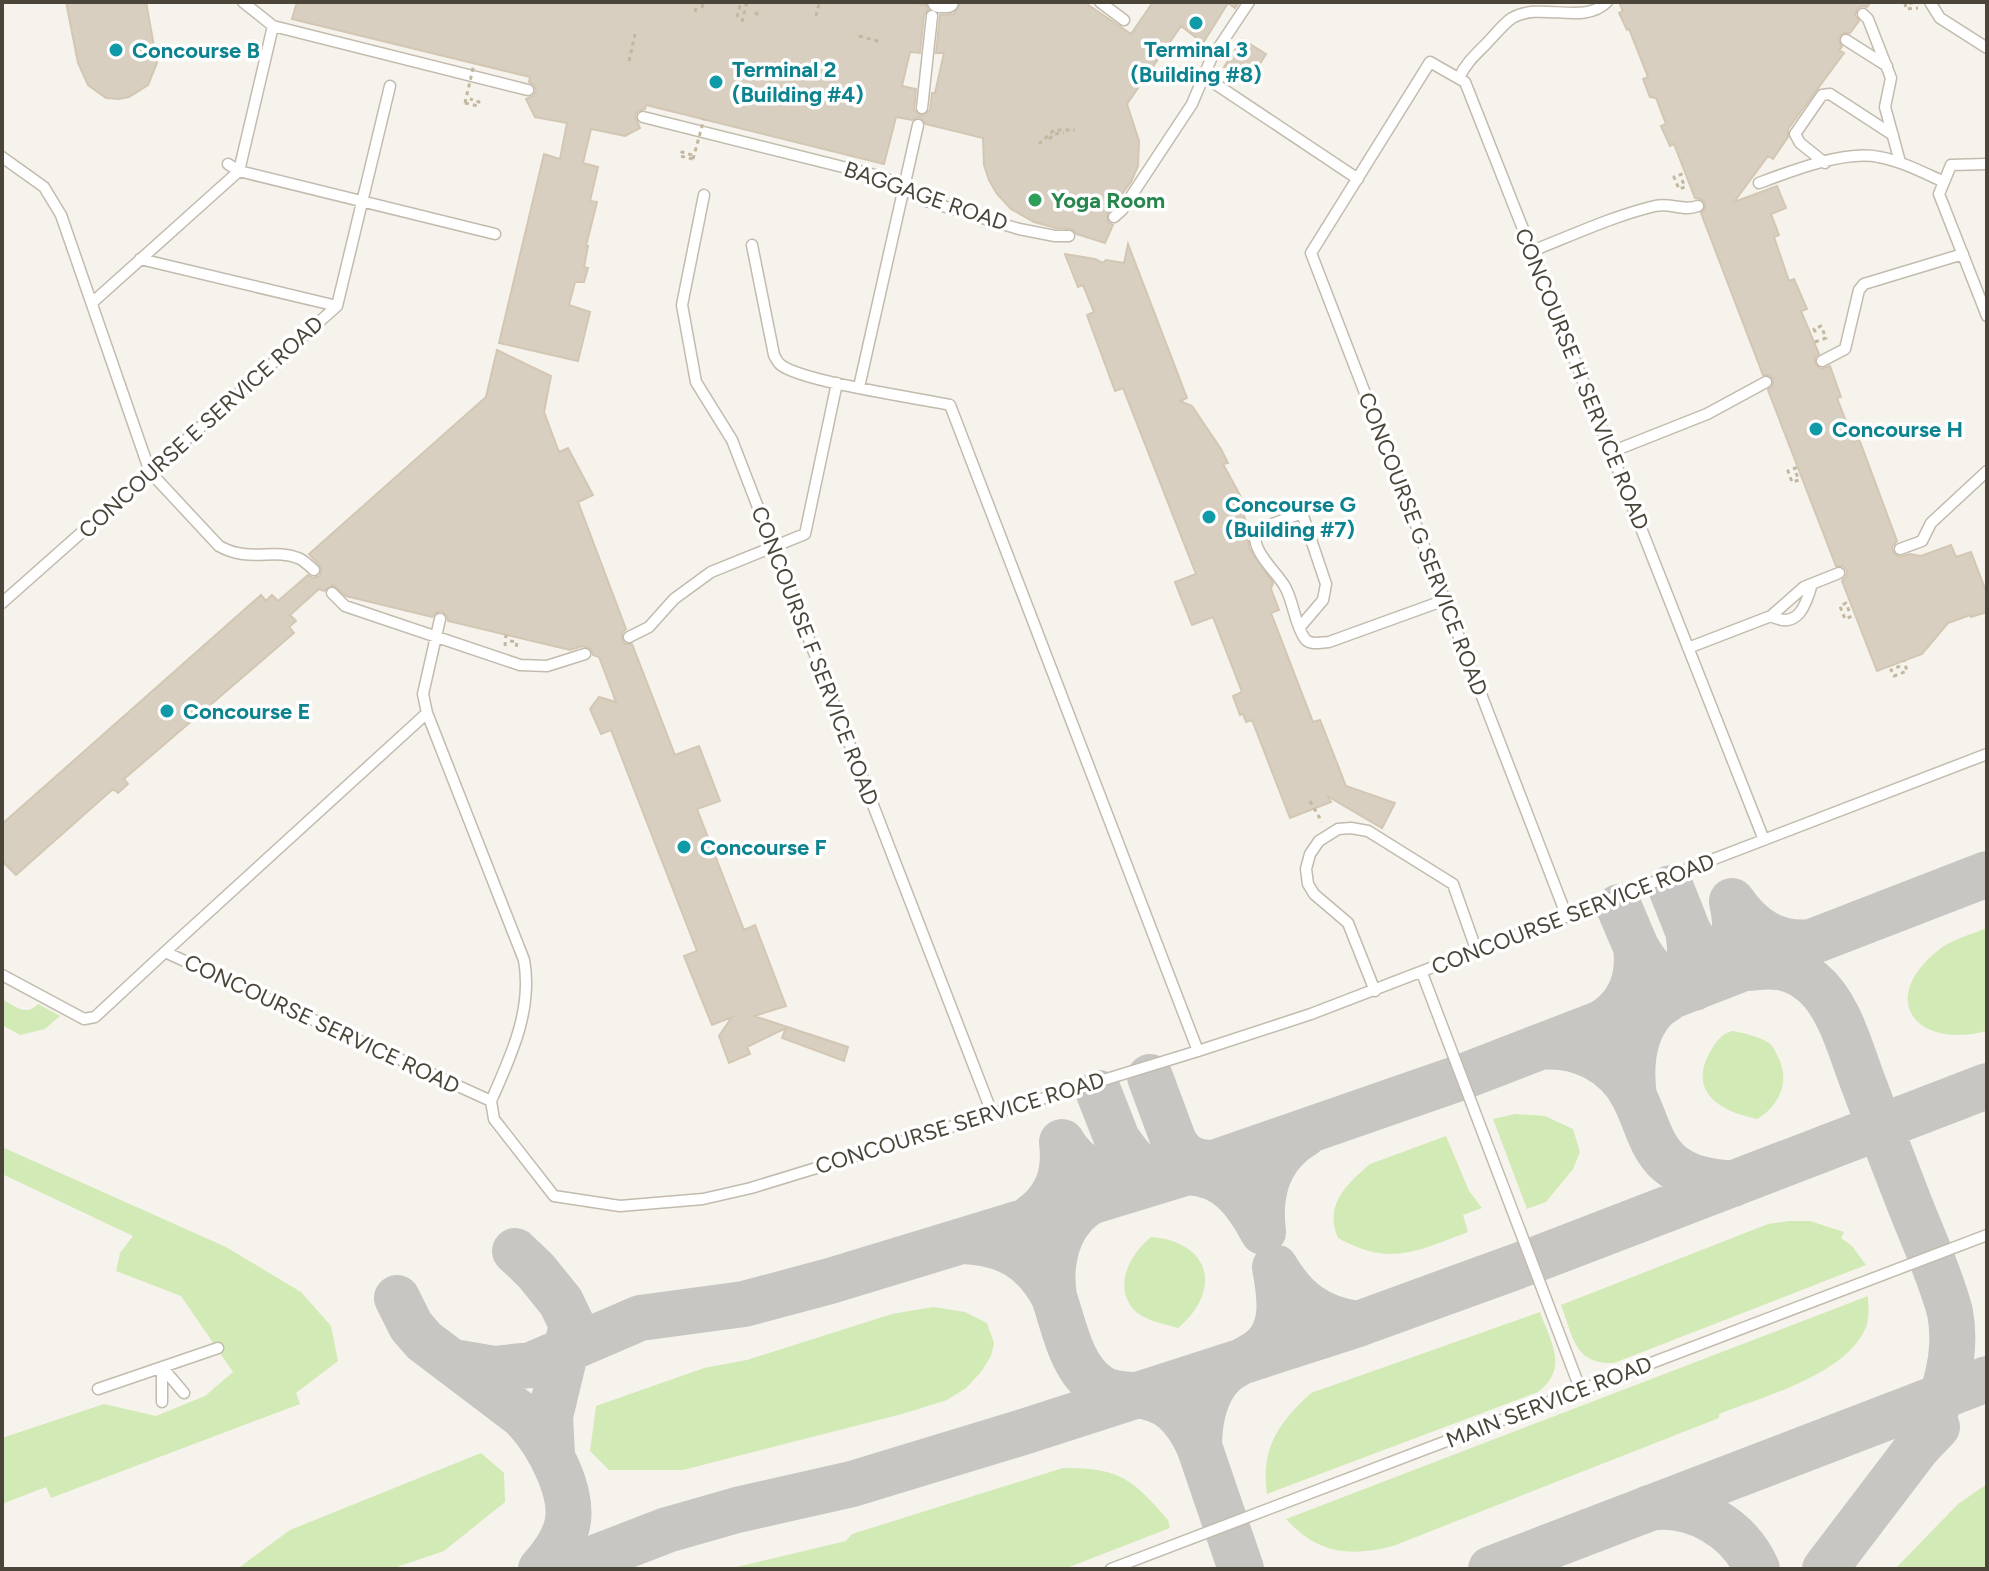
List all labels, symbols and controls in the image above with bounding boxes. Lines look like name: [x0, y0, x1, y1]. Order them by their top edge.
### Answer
marker: Terminal 3 (Building #8): [1187, 14, 1205, 32]
place label: Terminal 3 (Building #8): [1130, 36, 1262, 88]
place label: Concourse B: [132, 37, 260, 64]
marker: Concourse B: [107, 41, 125, 59]
place label: Terminal 2 (Building #4): [732, 56, 864, 108]
marker: Terminal 2 (Building #4): [707, 73, 725, 91]
street label: BAGGAGE ROAD: [841, 155, 1011, 237]
place label: Yoga Room: [1051, 187, 1165, 214]
marker: Yoga Room: [1026, 191, 1044, 209]
street label: CONCOURSE H SERVICE ROAD: [1509, 224, 1655, 534]
street label: CONCOURSE E SERVICE ROAD: [73, 310, 329, 544]
street label: CONCOURSE G SERVICE ROAD: [1353, 388, 1493, 700]
place label: Concourse H: [1832, 416, 1963, 443]
marker: Concourse H: [1807, 420, 1825, 438]
place label: Concourse G (Building #7): [1225, 491, 1356, 543]
street label: CONCOURSE F SERVICE ROAD: [745, 503, 885, 809]
marker: Concourse G (Building #7): [1200, 508, 1218, 526]
place label: Concourse E: [183, 698, 311, 725]
marker: Concourse E: [158, 702, 176, 720]
place label: Concourse F: [700, 834, 827, 861]
marker: Concourse F: [675, 838, 693, 856]
street label: CONCOURSE SERVICE ROAD: [1428, 847, 1718, 981]
street label: CONCOURSE SERVICE ROAD: [180, 948, 464, 1100]
street label: CONCOURSE SERVICE ROAD: [812, 1066, 1108, 1180]
street label: MAIN SERVICE ROAD: [1442, 1350, 1656, 1454]

